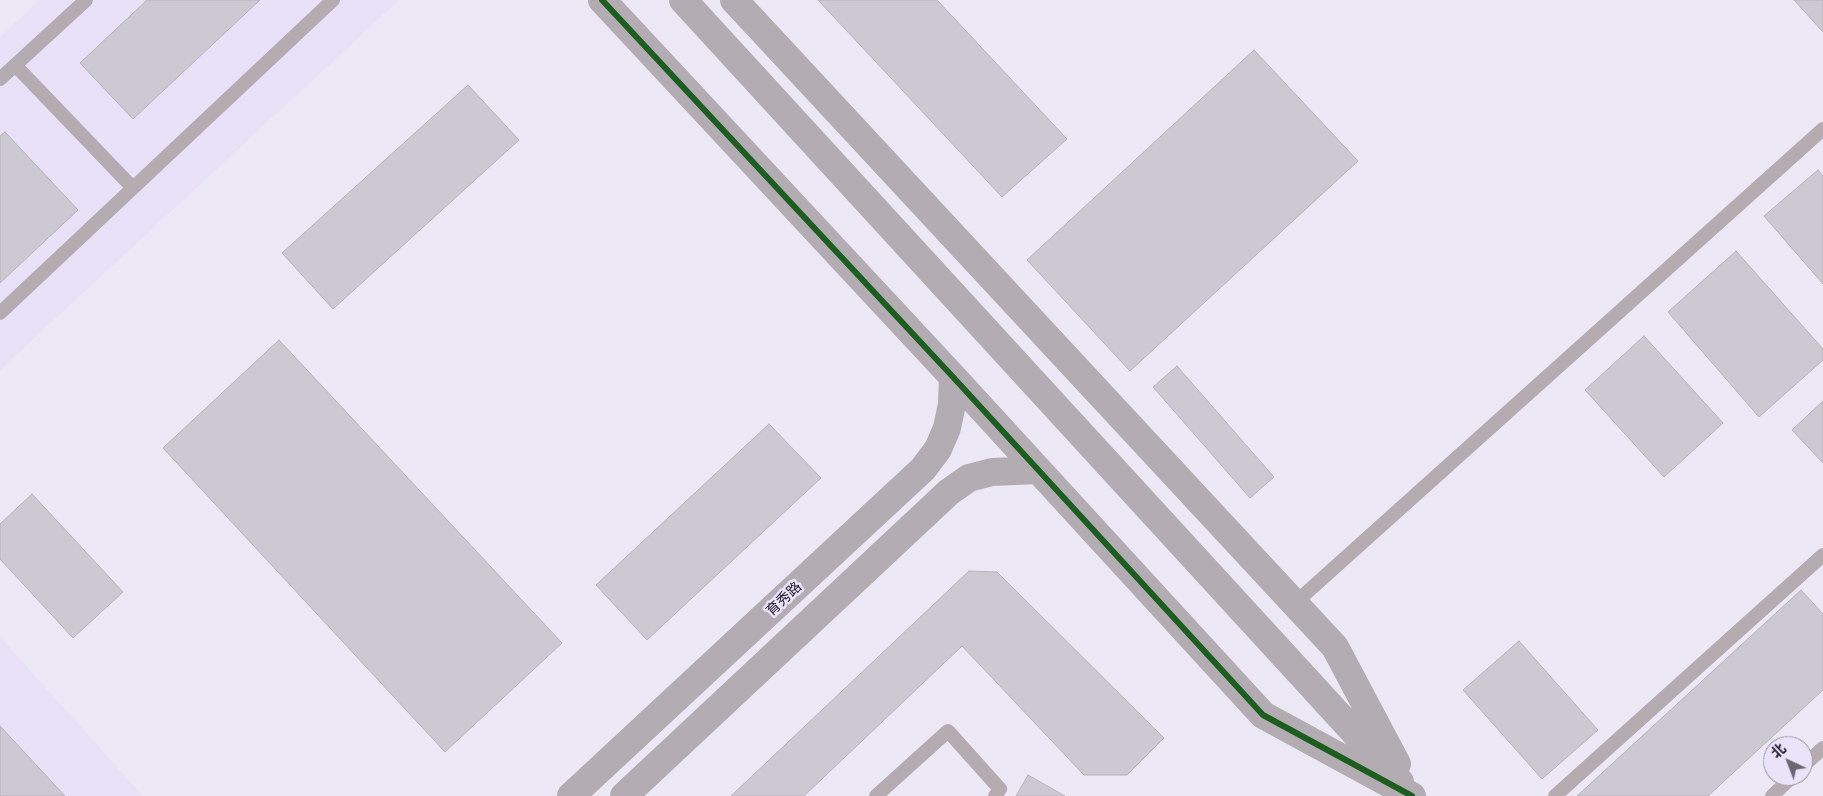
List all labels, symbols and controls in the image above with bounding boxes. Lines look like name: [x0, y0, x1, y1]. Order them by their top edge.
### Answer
street label: 育秀路: [763, 579, 805, 619]
north arrow: [1763, 736, 1813, 786]
text: 北: [1767, 739, 1789, 761]

